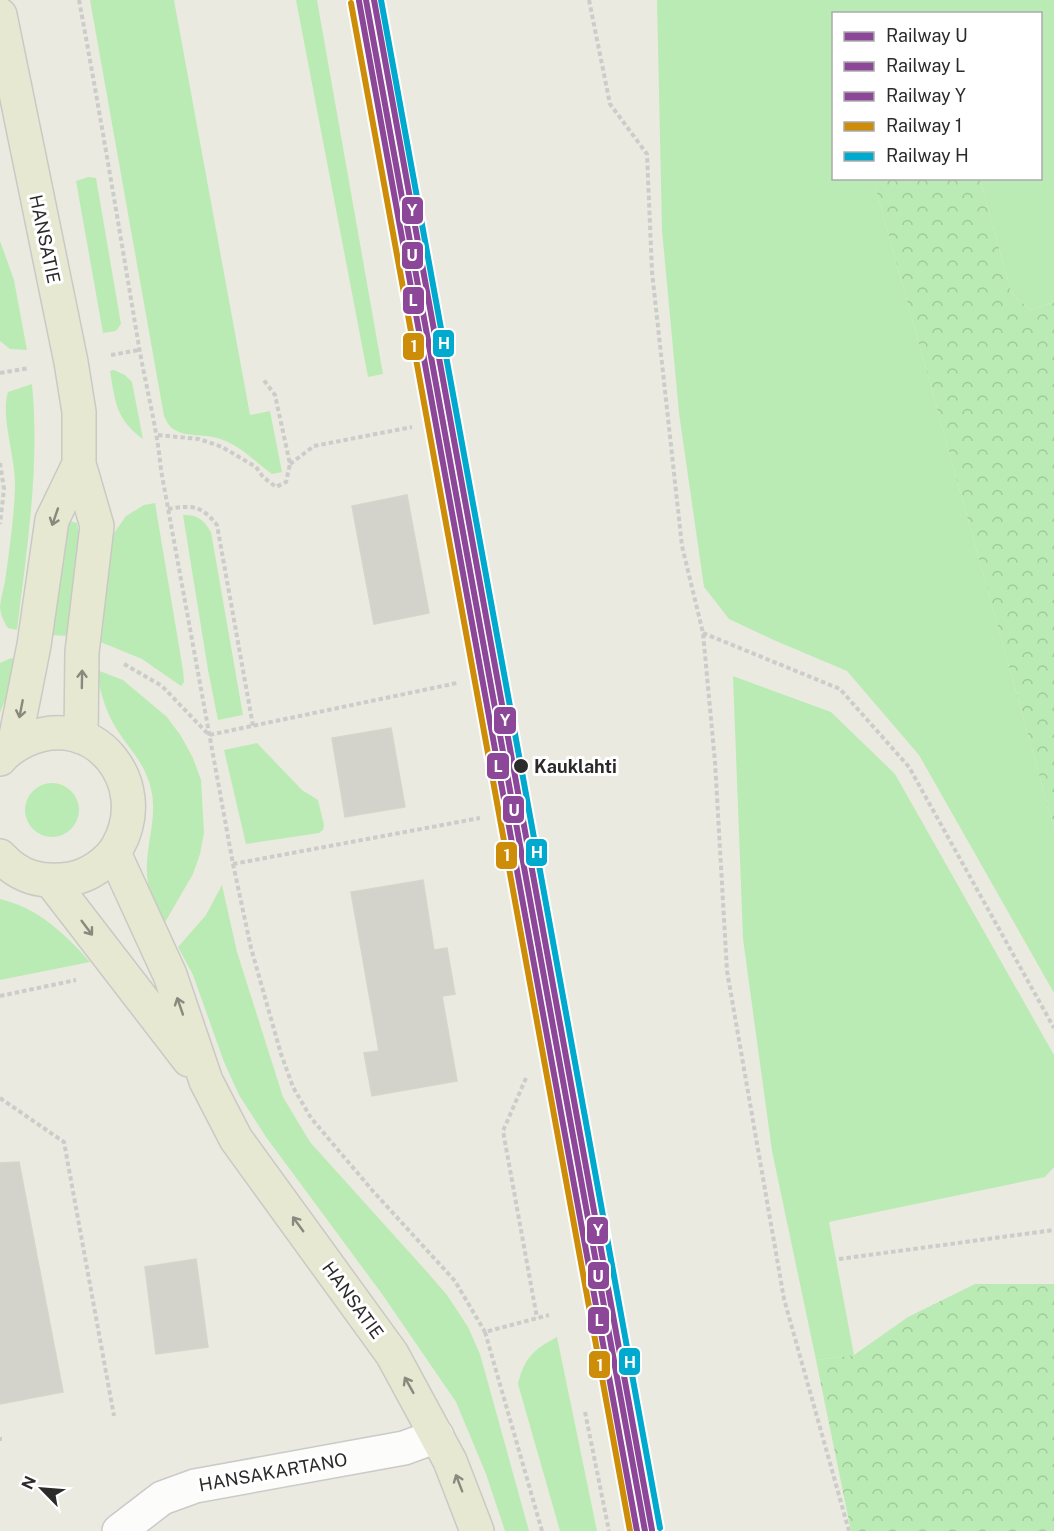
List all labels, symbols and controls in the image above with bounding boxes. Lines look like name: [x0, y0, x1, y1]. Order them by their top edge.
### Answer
legend: [832, 12, 1042, 180]
text: Railway U: [886, 25, 968, 46]
text: Railway L: [886, 55, 965, 76]
text: Railway Y: [886, 85, 966, 106]
text: Railway 1: [886, 115, 962, 136]
text: Railway H: [886, 145, 969, 166]
street label: HANSATIE: [25, 193, 65, 285]
line badge: Y: [401, 196, 424, 225]
text: Y: [407, 201, 418, 220]
line badge: U: [401, 241, 424, 270]
text: U: [406, 246, 418, 265]
line badge: L: [402, 286, 425, 315]
text: L: [408, 291, 418, 310]
line badge: H: [432, 329, 455, 358]
line badge: 1: [402, 332, 425, 361]
text: H: [438, 334, 450, 353]
text: 1: [411, 337, 417, 356]
one-way arrow: [48, 507, 59, 526]
one-way arrow: [76, 669, 88, 689]
one-way arrow: [15, 699, 26, 718]
line badge: Y: [493, 706, 517, 735]
text: Y: [500, 711, 511, 730]
line badge: L: [486, 752, 510, 780]
place label: Kauklahti: [534, 756, 617, 777]
text: L: [493, 757, 503, 776]
marker: Kauklahti: [512, 757, 530, 775]
line badge: U: [502, 795, 525, 824]
text: U: [508, 801, 520, 820]
line badge: H: [525, 838, 548, 867]
line badge: 1: [495, 841, 518, 870]
text: H: [531, 843, 543, 862]
text: 1: [504, 846, 510, 865]
one-way arrow: [80, 919, 93, 935]
one-way arrow: [174, 997, 185, 1016]
line badge: Y: [586, 1216, 609, 1245]
one-way arrow: [292, 1217, 304, 1233]
text: Y: [593, 1221, 604, 1240]
street label: HANSATIE: [318, 1257, 388, 1343]
line badge: U: [587, 1261, 610, 1290]
text: U: [592, 1267, 604, 1286]
line badge: L: [587, 1306, 610, 1335]
text: L: [594, 1311, 604, 1330]
line badge: H: [618, 1347, 641, 1376]
line badge: 1: [588, 1350, 611, 1379]
text: H: [624, 1353, 636, 1372]
text: 1: [597, 1356, 603, 1375]
one-way arrow: [403, 1376, 414, 1394]
street label: HANSAKARTANO: [197, 1449, 349, 1495]
north arrow: [12, 1459, 72, 1519]
text: N: [18, 1473, 40, 1493]
one-way arrow: [452, 1474, 463, 1493]

